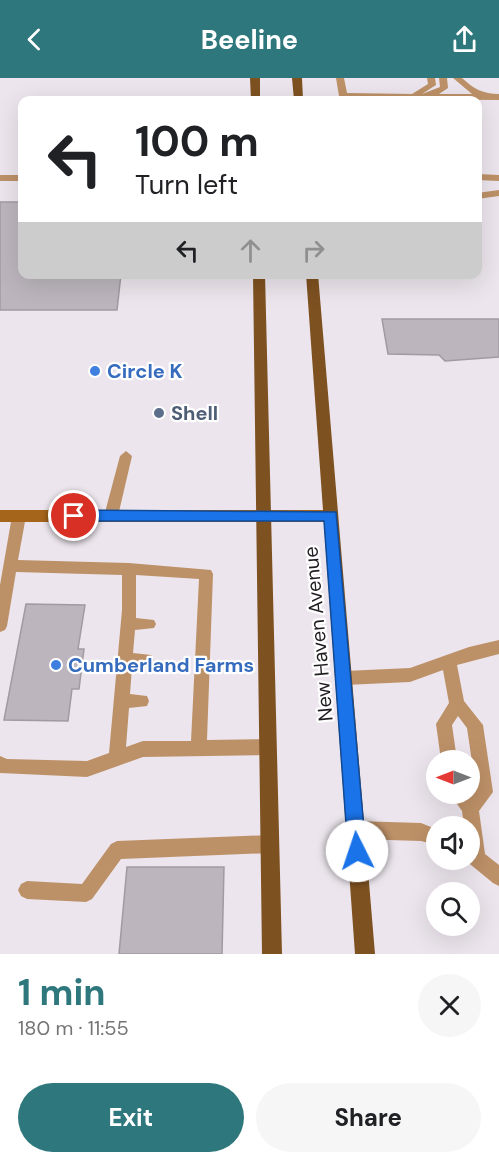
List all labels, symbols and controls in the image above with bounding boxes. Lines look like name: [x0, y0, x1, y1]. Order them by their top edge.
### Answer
text: Beeline: [201, 22, 298, 57]
icon: back: [18, 23, 51, 56]
icon: share: [448, 23, 481, 56]
text: 100 m: [135, 114, 259, 169]
icon: left: [36, 120, 114, 198]
text: Turn left: [135, 167, 238, 202]
icon: left: [171, 234, 204, 267]
icon: ahead: [234, 234, 267, 267]
icon: right: [297, 234, 330, 267]
place label: Circle K: [107, 358, 183, 384]
marker: Circle K: [88, 364, 102, 378]
place label: Shell: [171, 400, 218, 426]
marker: Shell: [152, 406, 166, 420]
pin: [48, 490, 99, 541]
icon: arrive: [57, 499, 90, 532]
street label: New Haven Avenue: [297, 545, 339, 723]
place label: Cumberland Farms: [68, 652, 254, 678]
marker: Cumberland Farms: [49, 658, 63, 672]
north arrow: [426, 750, 480, 804]
map controls: [426, 750, 480, 936]
button: sound: [426, 816, 480, 870]
position arrow: [325, 819, 389, 883]
button: search: [426, 882, 480, 936]
text: 1 min: [18, 969, 106, 1016]
button: close: [418, 974, 481, 1037]
text: 180 m · 11:55: [18, 1015, 129, 1041]
button: Exit: [18, 1083, 244, 1152]
button: Share: [256, 1083, 481, 1152]

